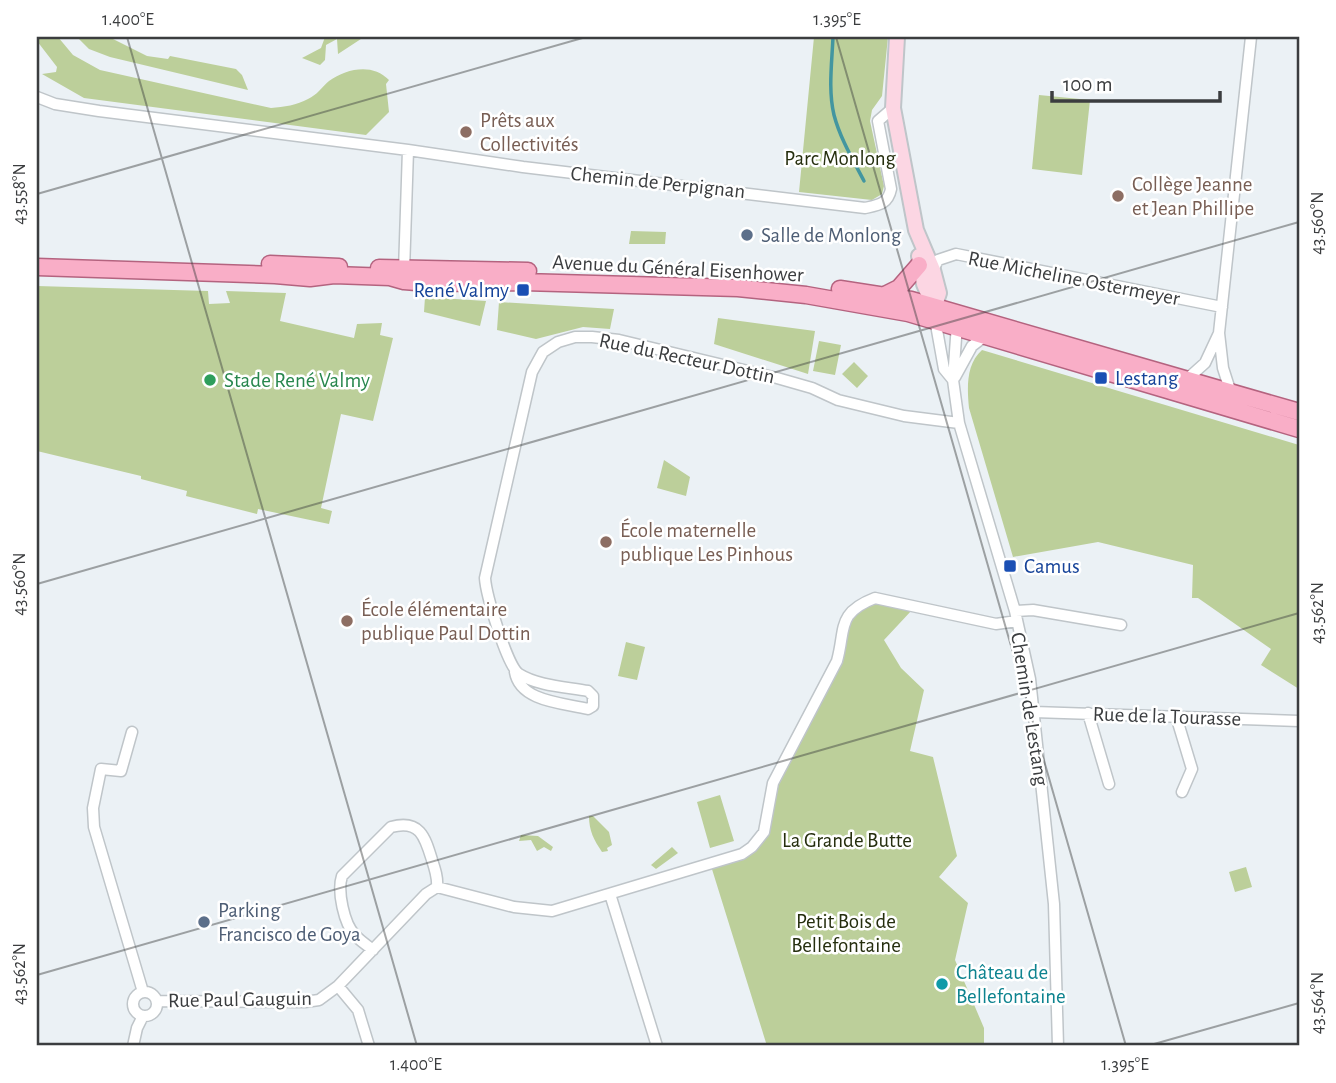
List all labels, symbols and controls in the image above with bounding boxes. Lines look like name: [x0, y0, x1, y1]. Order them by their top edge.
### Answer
text: 1.400°E: [102, 11, 154, 29]
text: 1.395°E: [813, 11, 861, 29]
scale bar: [1052, 60, 1220, 104]
text: 100 m: [1063, 74, 1113, 95]
place label: Prêts aux Collectivités: [480, 110, 579, 155]
marker: Prêts aux Collectivités: [458, 124, 474, 140]
park label: Parc Monlong: [784, 148, 897, 169]
text: 43.558°N: [11, 163, 29, 225]
street label: Chemin de Perpignan: [570, 163, 746, 202]
place label: Collège Jeanne et Jean Phillipe: [1132, 174, 1254, 219]
marker: Collège Jeanne et Jean Phillipe: [1110, 188, 1126, 204]
text: 43.560°N: [1309, 191, 1327, 255]
place label: Salle de Monlong: [761, 225, 902, 246]
marker: Salle de Monlong: [739, 227, 755, 243]
street label: Rue Micheline Ostermeyer: [966, 248, 1182, 309]
street label: Avenue du Général Eisenhower: [552, 251, 804, 286]
place label: René Valmy: [413, 280, 509, 301]
marker: René Valmy: [515, 282, 531, 298]
street label: Rue du Recteur Dottin: [597, 330, 777, 387]
place label: Lestang: [1115, 368, 1179, 389]
place label: Stade René Valmy: [224, 370, 370, 391]
marker: Lestang: [1093, 370, 1109, 386]
marker: Stade René Valmy: [202, 372, 218, 388]
place label: École maternelle publique Les Pinhous: [620, 518, 793, 565]
marker: École maternelle publique Les Pinhous: [598, 534, 614, 550]
text: 43.560°N: [11, 552, 29, 616]
place label: Camus: [1024, 556, 1080, 577]
marker: Camus: [1002, 558, 1018, 574]
text: 43.562°N: [1309, 582, 1327, 644]
place label: École élémentaire publique Paul Dottin: [361, 597, 531, 644]
marker: École élémentaire publique Paul Dottin: [339, 613, 355, 629]
street label: Chemin de Lestang: [1007, 631, 1052, 788]
street label: Rue de la Tourasse: [1092, 703, 1242, 730]
park label: La Grande Butte: [782, 830, 912, 851]
place label: Parking Francisco de Goya: [218, 900, 361, 945]
park label: Petit Bois de Bellefontaine: [791, 911, 901, 956]
marker: Parking Francisco de Goya: [196, 914, 212, 930]
text: 43.562°N: [11, 943, 29, 1005]
place label: Château de Bellefontaine: [956, 962, 1066, 1007]
text: 43.564°N: [1309, 972, 1327, 1034]
marker: Château de Bellefontaine: [934, 976, 950, 992]
street label: Rue Paul Gauguin: [168, 988, 312, 1011]
text: 1.400°E: [390, 1056, 442, 1074]
text: 1.395°E: [1101, 1056, 1149, 1074]

